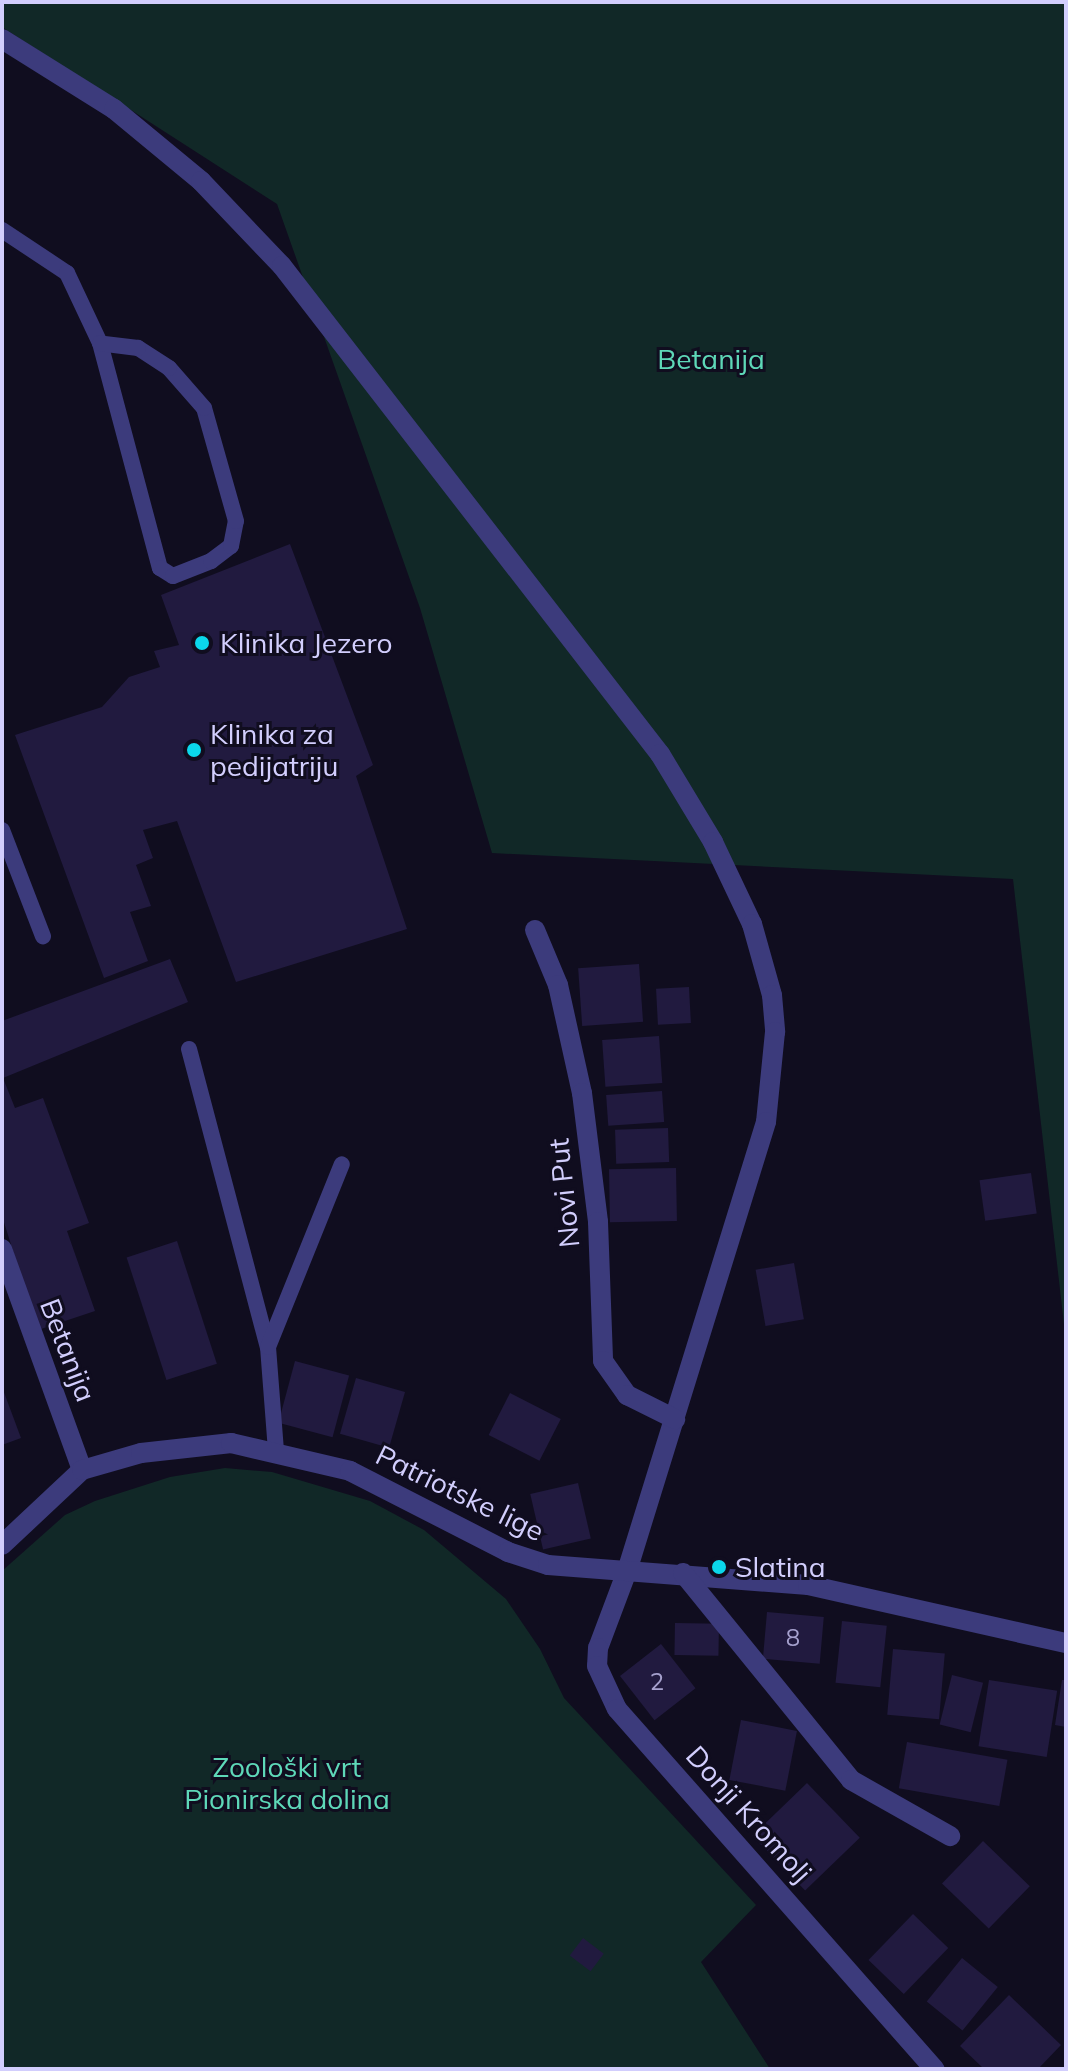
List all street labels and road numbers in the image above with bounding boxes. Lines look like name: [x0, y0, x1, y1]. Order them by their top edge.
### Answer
street label: Novi Put: [542, 1137, 586, 1249]
street label: Betanija: [33, 1294, 103, 1406]
street label: Patriotske lige: [371, 1438, 549, 1548]
street label: Donji Kromolj: [679, 1739, 819, 1889]

